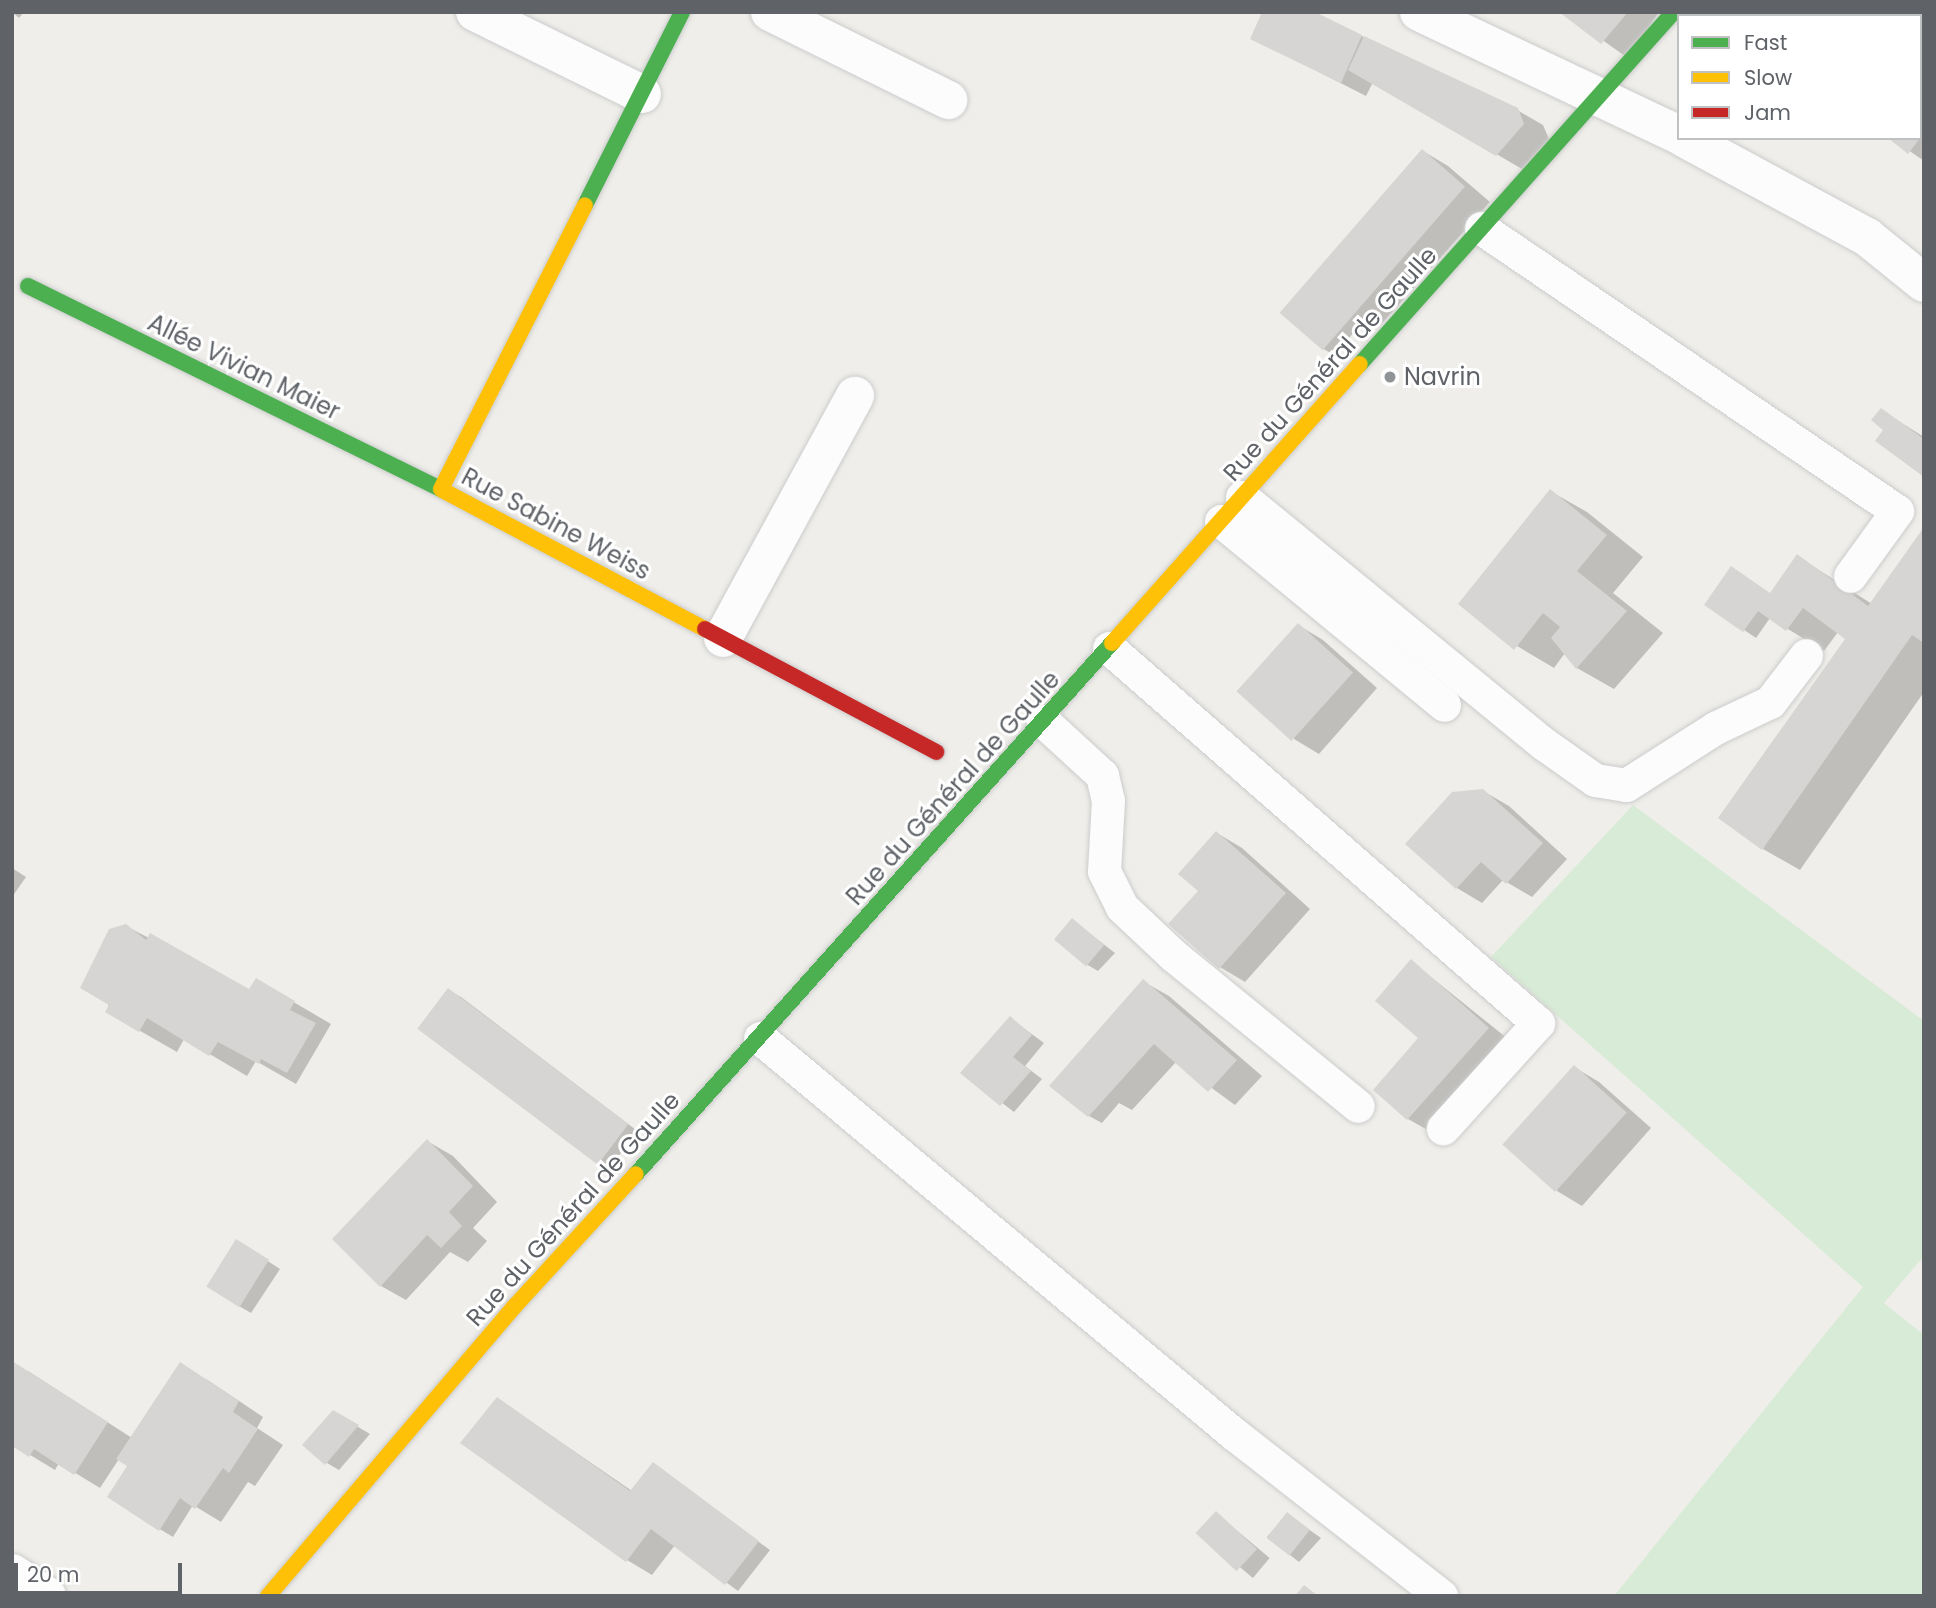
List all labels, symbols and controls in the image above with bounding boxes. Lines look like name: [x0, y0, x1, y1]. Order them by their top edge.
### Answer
legend: [1677, 14, 1922, 140]
text: Fast: [1744, 28, 1787, 57]
text: Slow: [1744, 63, 1792, 92]
text: Jam: [1744, 98, 1791, 127]
street label: Rue du Général de Gaulle: [1217, 241, 1443, 487]
street label: Allée Vivian Maier: [143, 308, 345, 426]
place label: Navrin: [1404, 363, 1481, 391]
marker: Navrin: [1382, 369, 1398, 385]
street label: Rue Sabine Weiss: [457, 462, 655, 586]
street label: Rue du Général de Gaulle: [840, 665, 1066, 911]
street label: Rue du Général de Gaulle: [460, 1086, 686, 1332]
scale bar: [18, 1548, 186, 1592]
text: 20 m: [27, 1560, 80, 1589]

